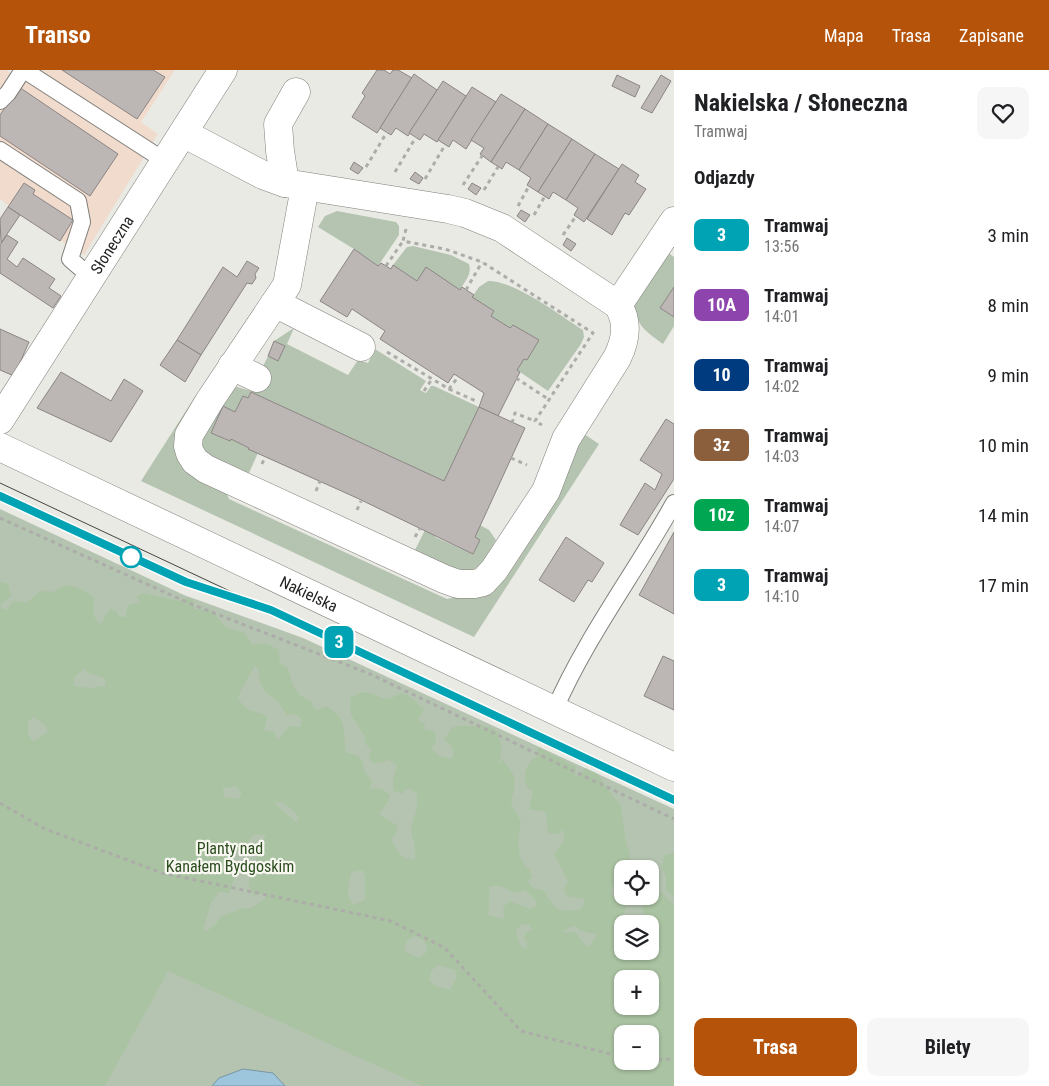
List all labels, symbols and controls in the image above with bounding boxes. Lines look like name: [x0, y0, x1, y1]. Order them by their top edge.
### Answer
text: Transo: [25, 21, 91, 49]
text: Mapa: [824, 25, 864, 46]
text: Trasa: [892, 25, 931, 46]
text: Zapisane: [959, 25, 1024, 46]
button: heart: [977, 87, 1029, 139]
text: Nakielska / Słoneczna: [694, 89, 908, 117]
text: Tramwaj: [694, 122, 748, 141]
text: Odjazdy: [694, 166, 755, 189]
street label: Słoneczna: [86, 212, 137, 277]
text: Tramwaj: [764, 214, 828, 237]
text: 3: [717, 224, 726, 245]
text: 3 min: [987, 224, 1029, 247]
text: 13:56: [764, 237, 799, 256]
text: Tramwaj: [764, 284, 828, 307]
text: 10A: [707, 294, 736, 315]
text: 8 min: [987, 294, 1029, 317]
text: 14:01: [764, 307, 799, 326]
text: Tramwaj: [764, 354, 828, 377]
text: 10: [712, 364, 731, 385]
text: 9 min: [987, 364, 1029, 387]
text: 14:02: [764, 377, 799, 396]
text: Tramwaj: [764, 424, 828, 447]
text: 3z: [713, 434, 730, 455]
text: 10 min: [978, 434, 1029, 457]
text: 14:03: [764, 447, 799, 466]
text: Tramwaj: [764, 494, 828, 517]
text: 10z: [708, 504, 735, 525]
text: 14 min: [978, 504, 1029, 527]
text: 14:07: [764, 517, 799, 536]
unlabelled marker: [120, 546, 142, 568]
text: Tramwaj: [764, 564, 828, 587]
street label: Nakielska: [277, 572, 341, 616]
text: 3: [717, 574, 726, 595]
text: 17 min: [978, 574, 1029, 597]
text: 14:10: [764, 587, 799, 606]
line badge: 3: [323, 626, 355, 658]
text: 3: [334, 631, 344, 652]
park label: Planty nad Kanałem Bydgoskim: [166, 839, 294, 876]
map controls: [614, 860, 659, 1070]
button: locate: [614, 860, 659, 905]
button: layers: [614, 915, 659, 960]
button: +: [614, 970, 659, 1015]
button: Trasa: [694, 1018, 857, 1076]
button: Bilety: [867, 1018, 1029, 1076]
button: −: [614, 1025, 659, 1070]

